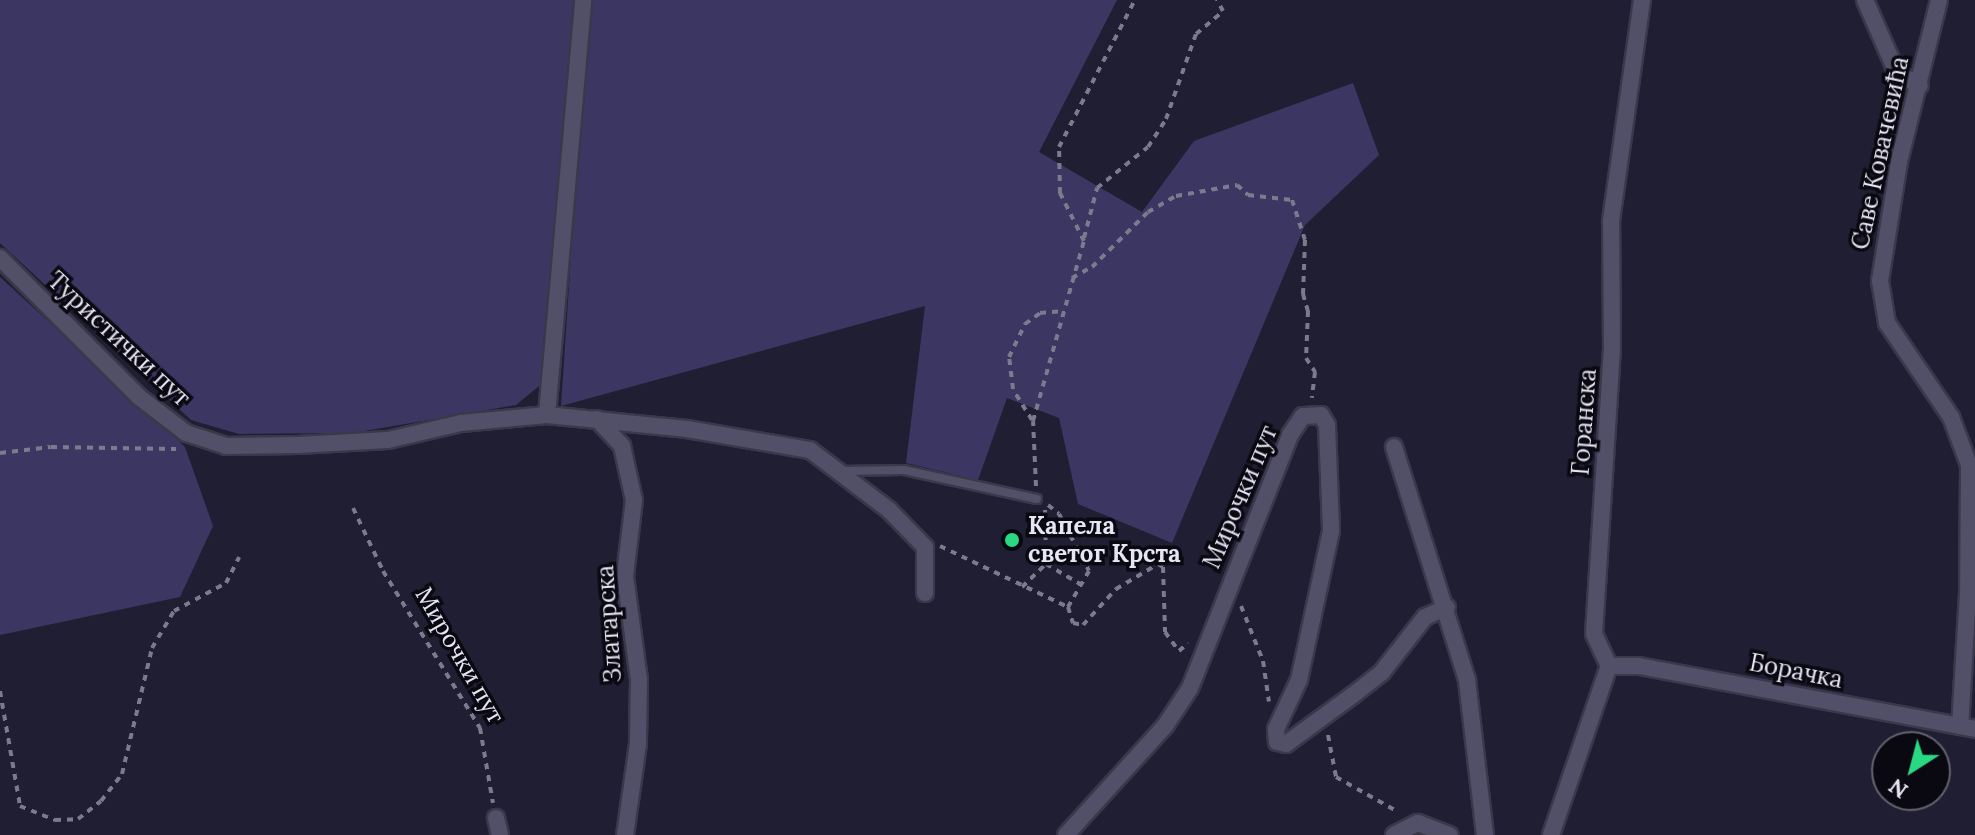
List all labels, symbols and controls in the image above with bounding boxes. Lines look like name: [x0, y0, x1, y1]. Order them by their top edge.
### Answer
street label: Саве Ковачевића: [1845, 54, 1915, 252]
street label: Туристички пут: [42, 266, 196, 412]
street label: Горанска: [1566, 368, 1602, 476]
street label: Мирочки пут: [1197, 421, 1283, 573]
place label: Капела светог Крста: [1028, 512, 1181, 568]
marker: Капела светог Крста: [1003, 531, 1021, 549]
street label: Златарска: [591, 564, 627, 684]
street label: Мирочки пут: [409, 582, 511, 728]
street label: Борачка: [1747, 648, 1845, 694]
north arrow: [1871, 731, 1951, 811]
text: N: [1883, 772, 1913, 805]

